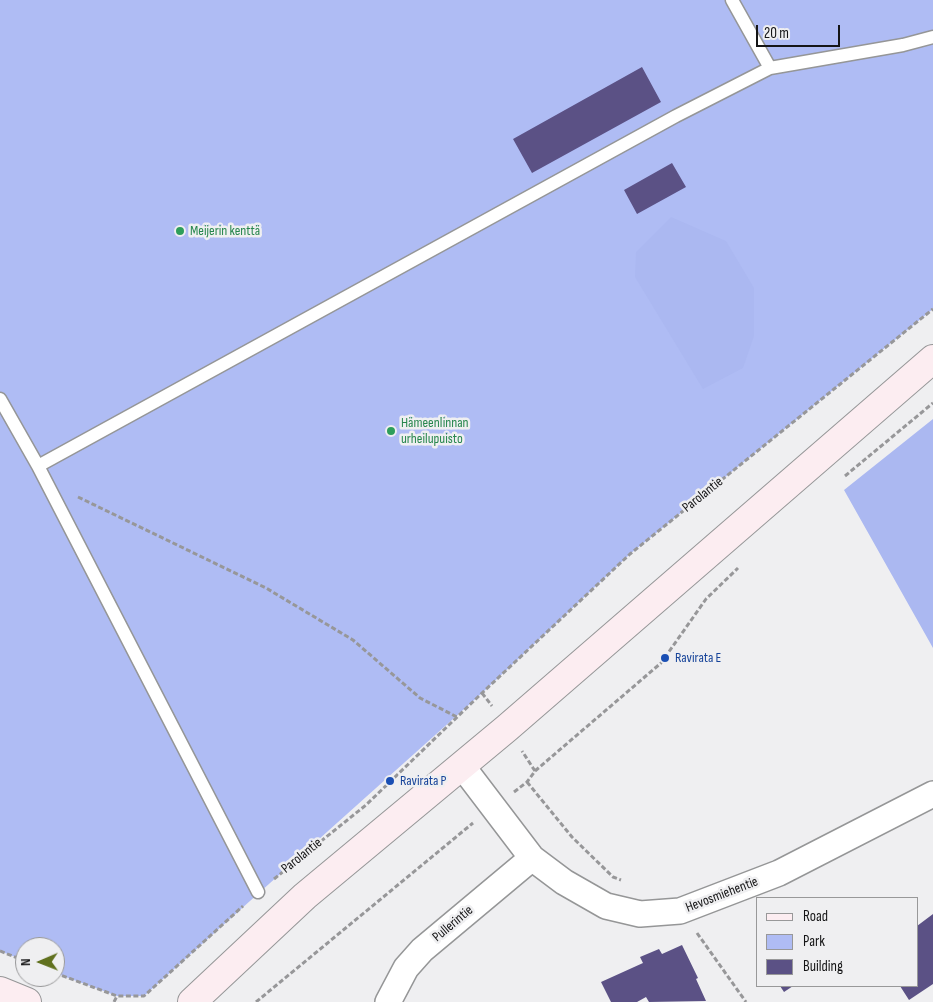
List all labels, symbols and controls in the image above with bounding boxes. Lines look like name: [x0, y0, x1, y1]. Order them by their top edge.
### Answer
scale bar: [758, 15, 842, 47]
text: 20 m: [764, 24, 789, 43]
place label: Meijerin kenttä: [190, 223, 260, 239]
marker: Meijerin kenttä: [174, 225, 186, 237]
place label: Hämeenlinnan urheilupuisto: [401, 415, 469, 448]
marker: Hämeenlinnan urheilupuisto: [385, 425, 397, 437]
street label: Parolantie: [679, 474, 727, 516]
place label: Ravirata E: [675, 650, 721, 666]
marker: Ravirata E: [659, 652, 671, 664]
place label: Ravirata P: [400, 773, 447, 789]
marker: Ravirata P: [384, 775, 396, 787]
street label: Parolantie: [278, 835, 326, 877]
street label: Hevosmiehentie: [683, 874, 761, 916]
legend: [756, 897, 918, 987]
street label: Pullerintie: [429, 902, 477, 946]
text: Road: [803, 907, 828, 926]
text: Park: [803, 932, 825, 951]
north arrow: [15, 937, 65, 987]
text: Building: [803, 957, 843, 976]
text: N: [17, 958, 34, 966]

